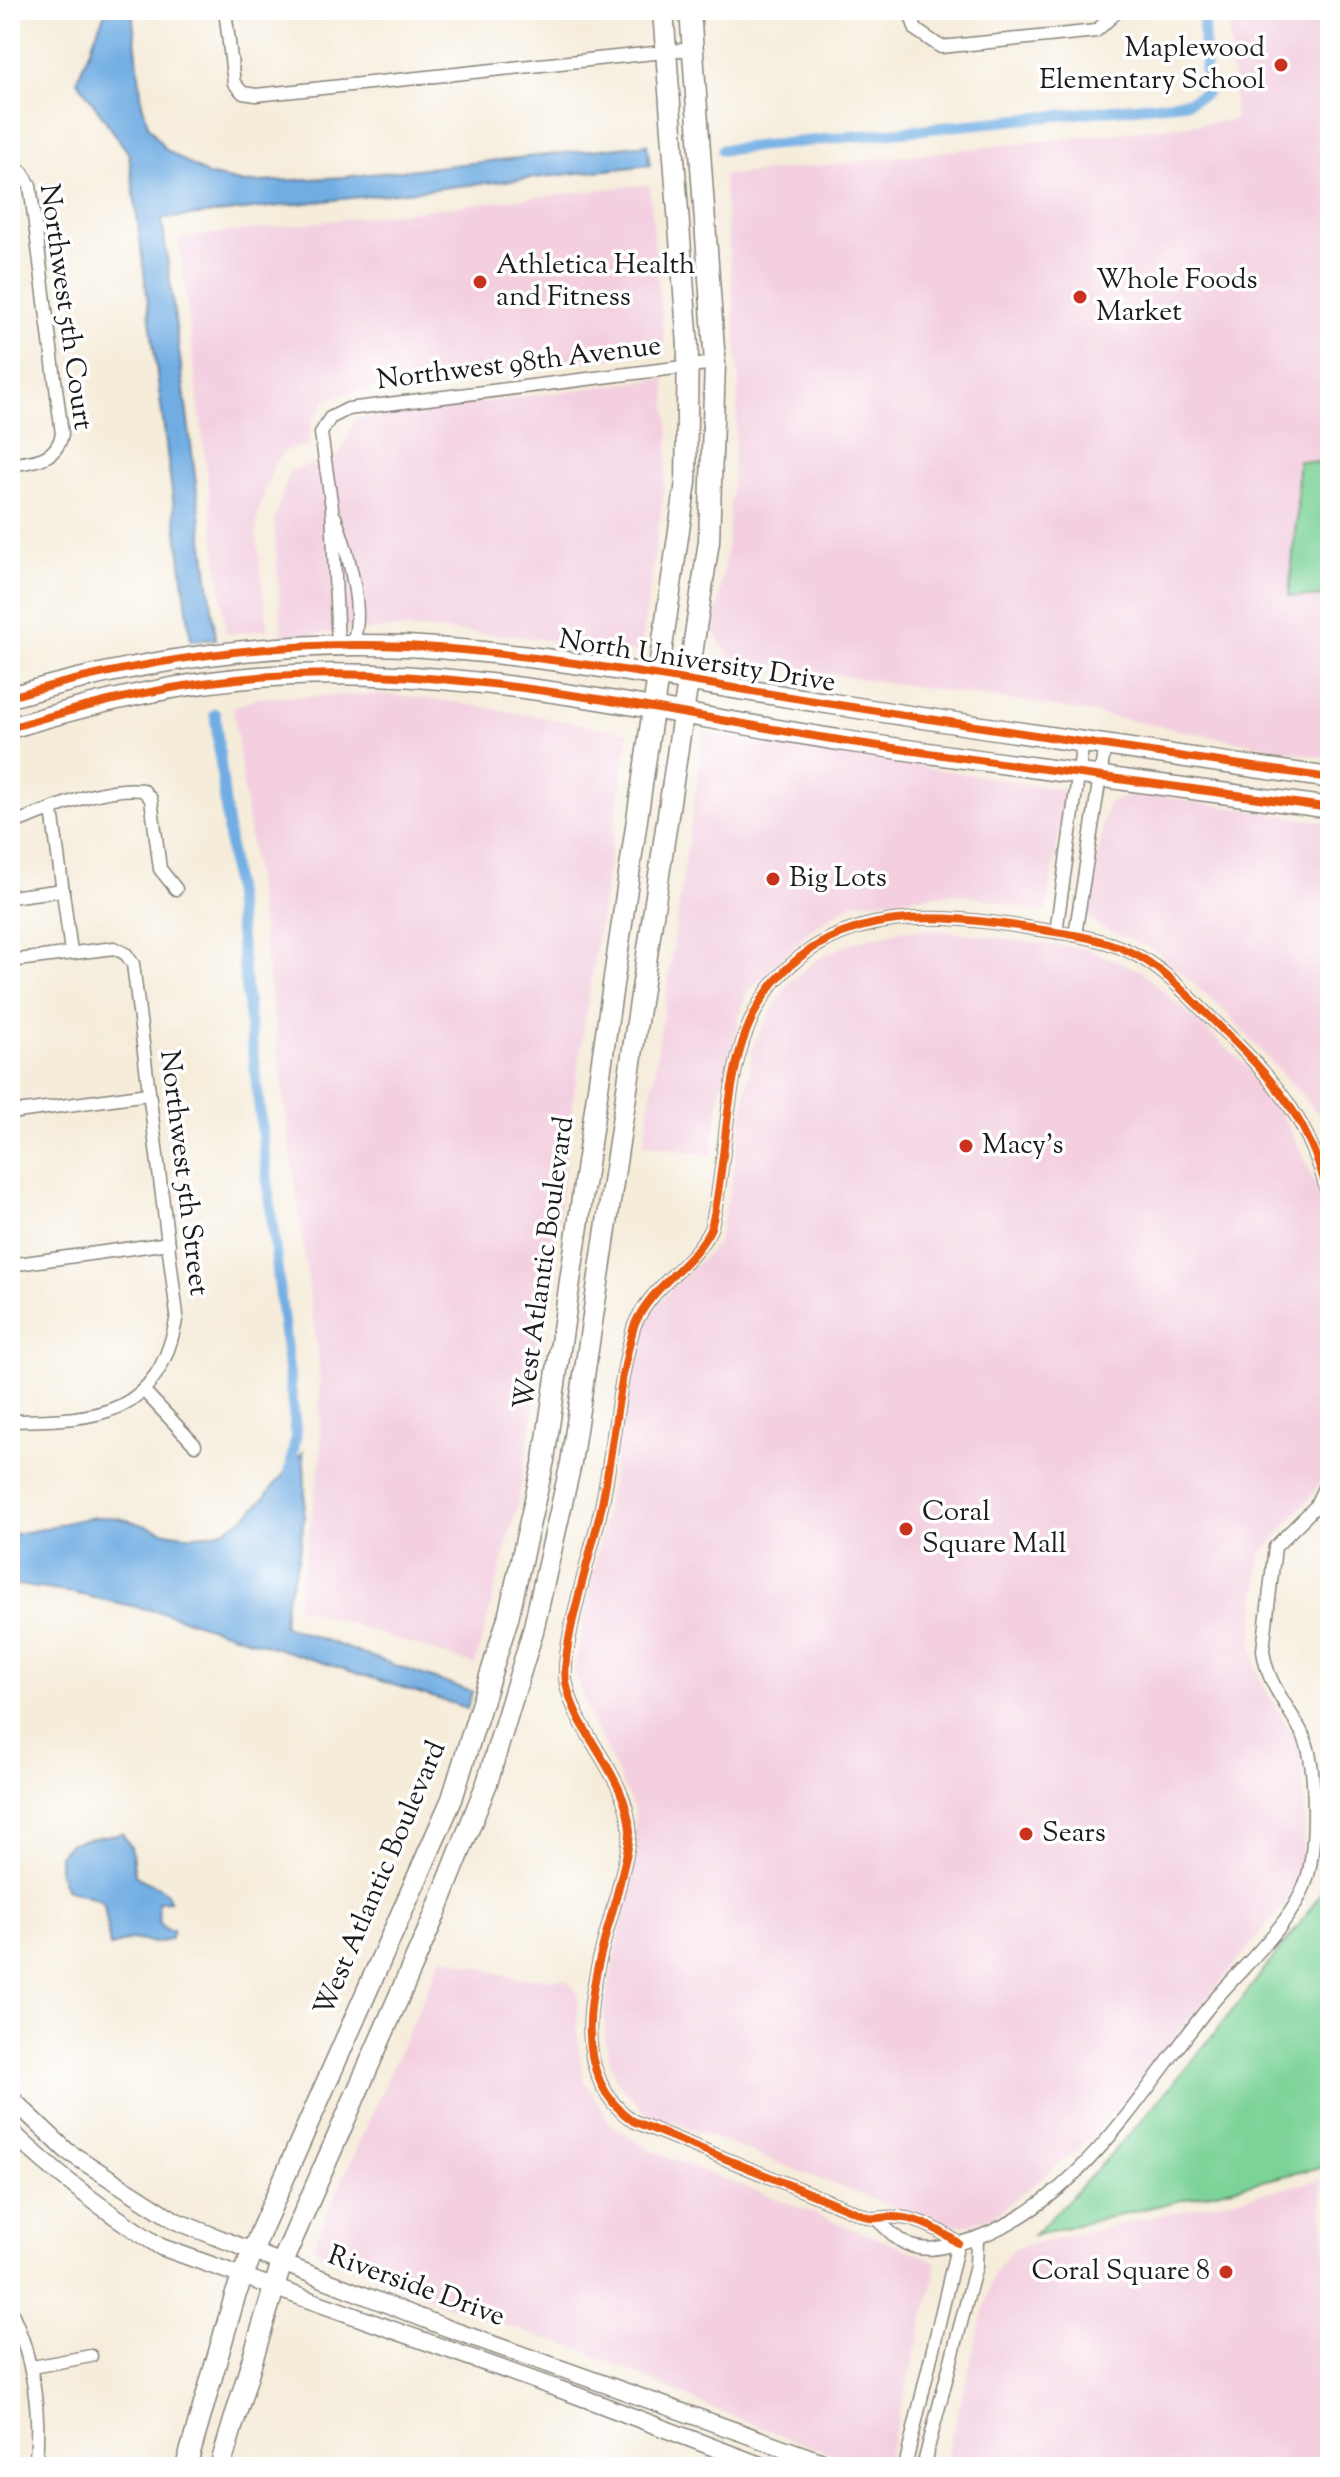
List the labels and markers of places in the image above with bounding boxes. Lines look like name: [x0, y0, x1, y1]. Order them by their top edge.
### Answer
place label: Maplewood Elementary School: [1039, 29, 1265, 101]
marker: Maplewood Elementary School: [1272, 56, 1290, 74]
place label: Athletica Health and Fitness: [496, 246, 695, 318]
place label: Whole Foods Market: [1096, 261, 1258, 333]
marker: Athletica Health and Fitness: [471, 273, 489, 291]
marker: Whole Foods Market: [1071, 288, 1089, 306]
place label: Big Lots: [789, 859, 887, 899]
marker: Big Lots: [764, 870, 782, 888]
place label: Macy's: [982, 1126, 1064, 1166]
marker: Macy's: [957, 1137, 975, 1155]
place label: Coral Square Mall: [922, 1493, 1067, 1565]
marker: Coral Square Mall: [897, 1520, 915, 1538]
place label: Sears: [1042, 1814, 1106, 1854]
marker: Sears: [1017, 1825, 1035, 1843]
place label: Coral Square 8: [1031, 2252, 1210, 2292]
marker: Coral Square 8: [1217, 2263, 1235, 2281]

